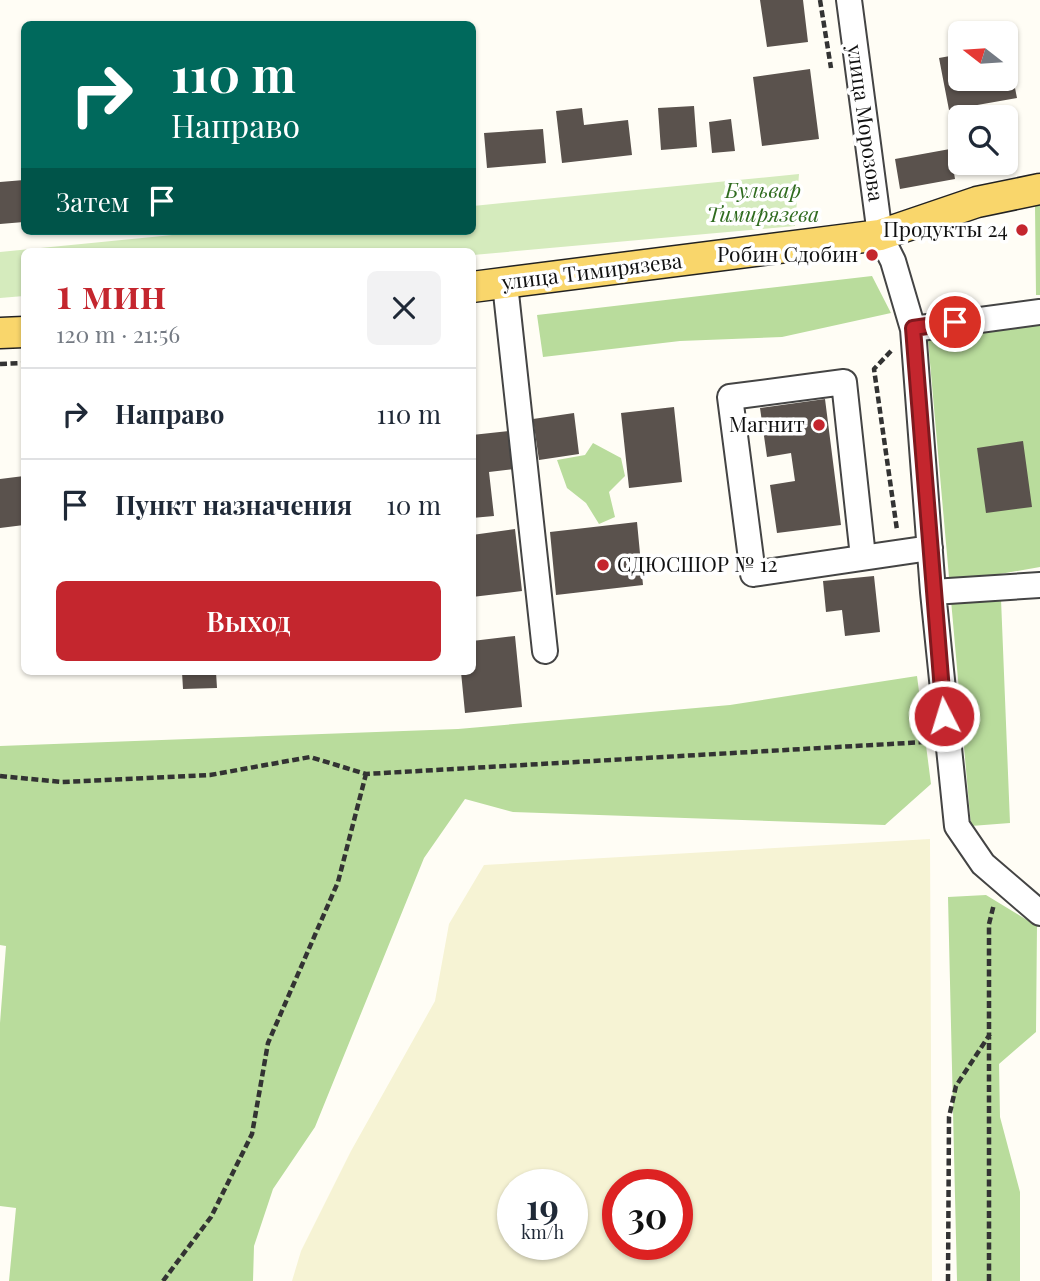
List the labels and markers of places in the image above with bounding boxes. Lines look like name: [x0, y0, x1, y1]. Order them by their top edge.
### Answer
place label: Продукты 24: [883, 214, 1008, 242]
marker: Продукты 24: [1014, 222, 1030, 238]
place label: Робин Сдобин: [717, 239, 858, 267]
marker: Робин Сдобин: [864, 247, 880, 263]
pin: [925, 292, 985, 352]
place label: Магнит: [729, 409, 805, 437]
marker: Магнит: [811, 417, 827, 433]
place label: СДЮСШОР № 12: [617, 549, 778, 577]
marker: СДЮСШОР № 12: [595, 557, 611, 573]

